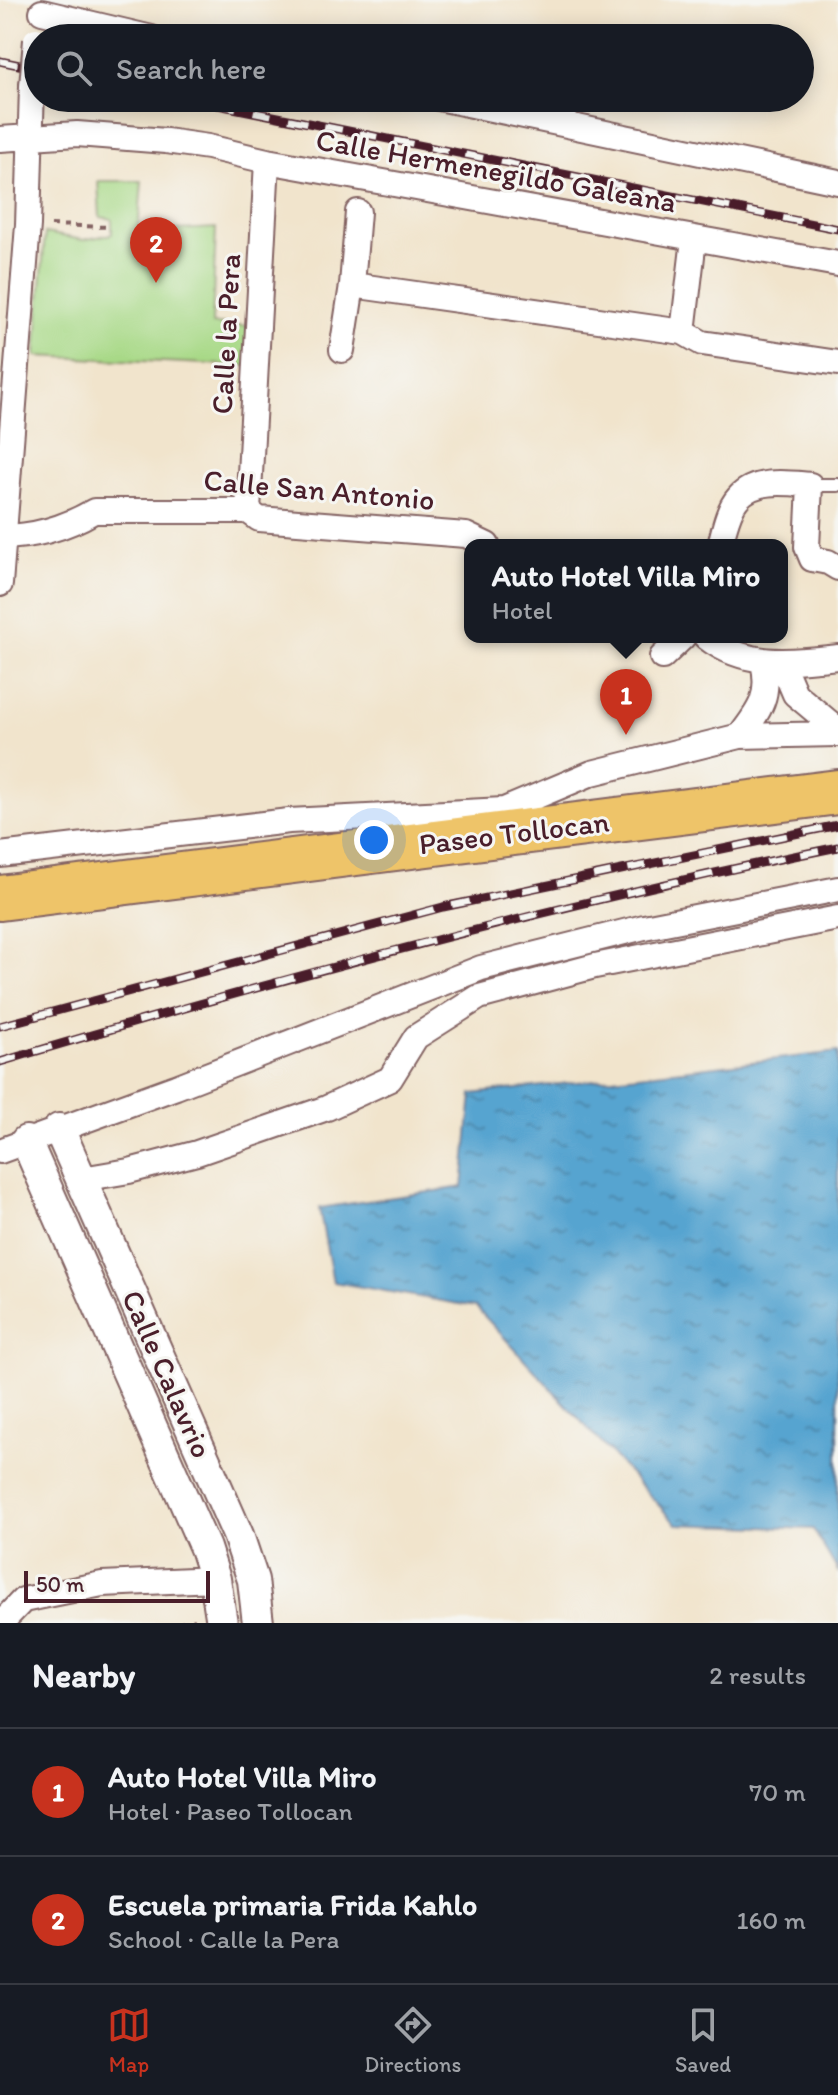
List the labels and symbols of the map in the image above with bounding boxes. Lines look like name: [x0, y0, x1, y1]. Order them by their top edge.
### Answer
street label: Calle Hermenegildo Galeana: [313, 121, 679, 220]
pin: 2: [130, 217, 182, 283]
street label: Calle la Pera: [203, 252, 248, 415]
street label: Calle San Antonio: [202, 461, 436, 518]
pin: 1: [600, 669, 652, 735]
street label: Paseo Tollocan: [417, 802, 611, 863]
your location: [354, 820, 394, 860]
street label: Calle Calavrio: [114, 1284, 221, 1463]
scale bar: [24, 1567, 210, 1603]

